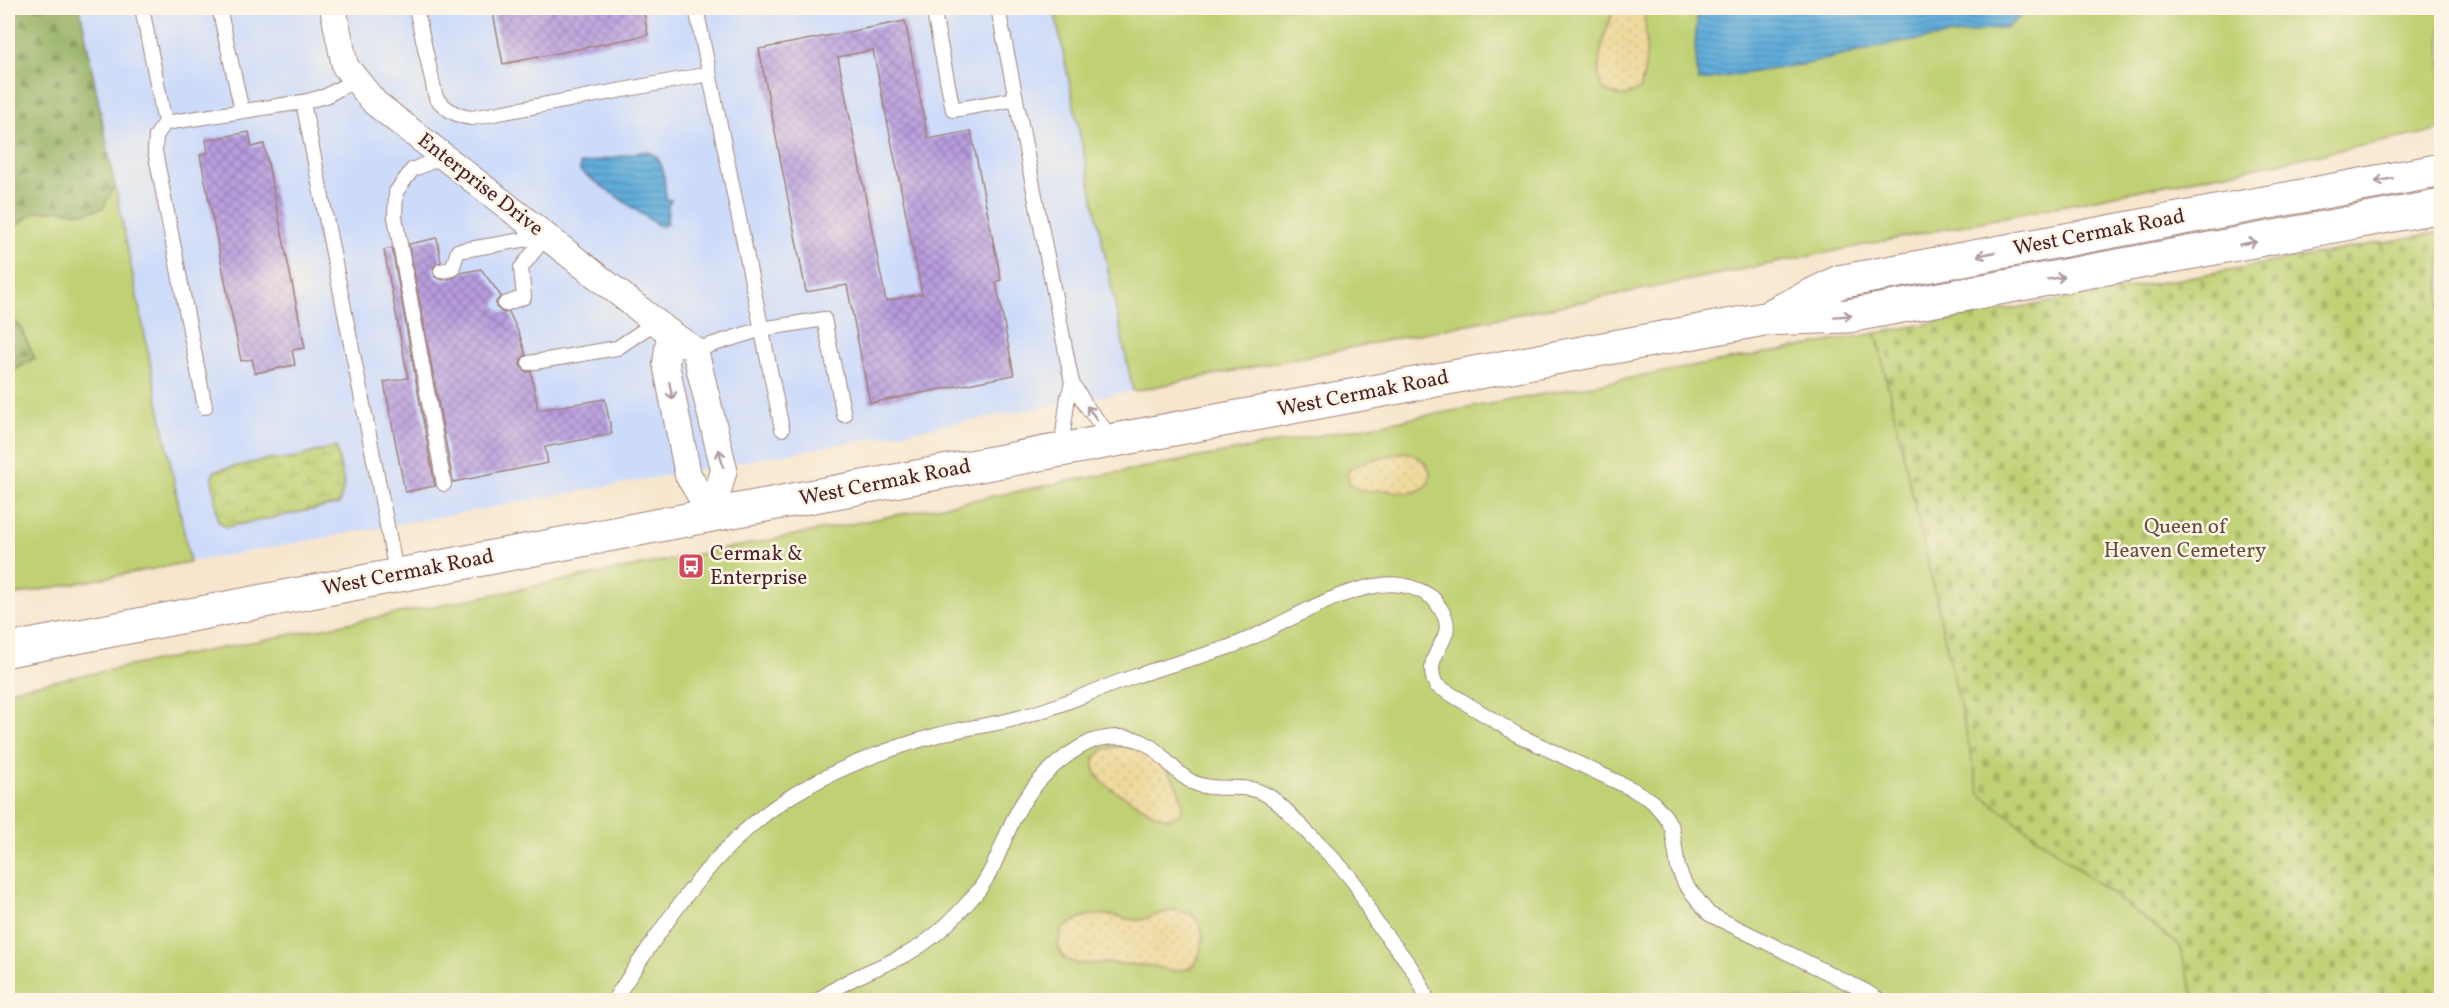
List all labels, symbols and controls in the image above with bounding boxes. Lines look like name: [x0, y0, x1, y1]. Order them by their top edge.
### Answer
street label: Enterprise Drive: [411, 127, 549, 243]
one-way arrow: [2375, 175, 2394, 186]
street label: West Cermak Road: [2011, 202, 2187, 264]
one-way arrow: [2237, 237, 2257, 248]
one-way arrow: [1976, 249, 1996, 260]
one-way arrow: [2046, 272, 2065, 283]
one-way arrow: [1833, 310, 1853, 321]
street label: West Cermak Road: [1275, 363, 1451, 425]
one-way arrow: [666, 381, 677, 400]
one-way arrow: [1085, 405, 1098, 421]
one-way arrow: [715, 449, 726, 469]
street label: West Cermak Road: [797, 452, 973, 514]
park label: Queen of Heaven Cemetery: [2104, 513, 2267, 566]
place label: Cermak & Enterprise: [710, 540, 807, 593]
street label: West Cermak Road: [320, 542, 496, 604]
bus stop icon: Cermak & Enterprise: [676, 551, 706, 581]

